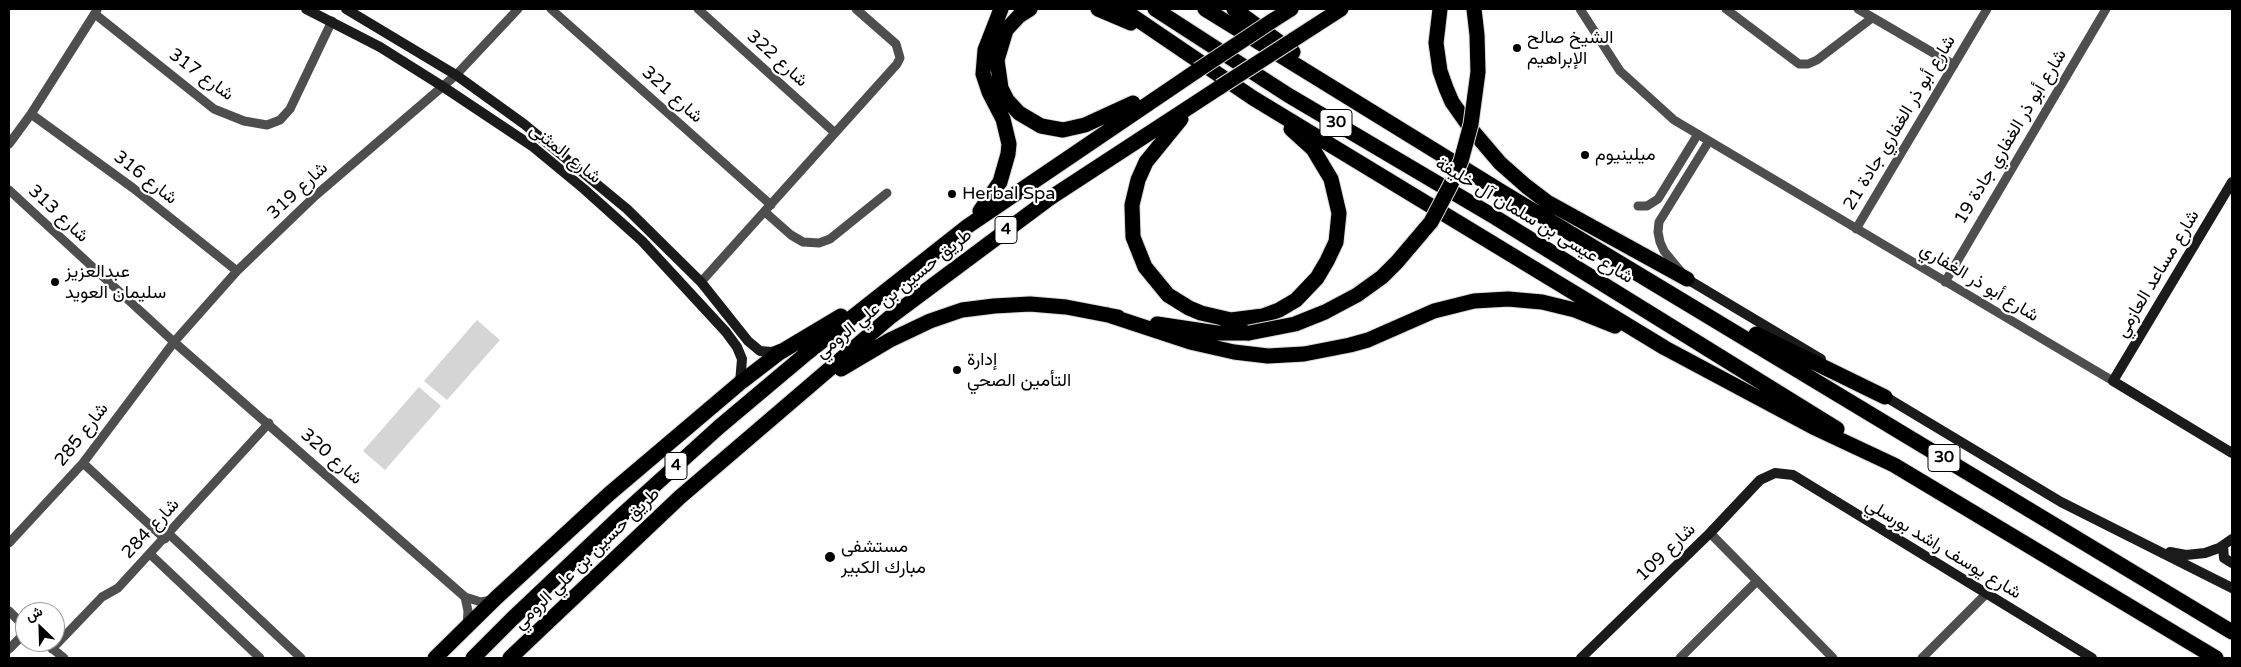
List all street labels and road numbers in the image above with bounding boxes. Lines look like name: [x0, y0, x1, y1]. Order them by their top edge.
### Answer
street label: شارع 322: [742, 26, 812, 92]
street label: شارع أبو ذر الغفاري جادة 21: [1839, 32, 1961, 214]
street label: شارع 317: [164, 44, 238, 106]
street label: شارع أبو ذر الغفاري جادة 19: [1950, 46, 2072, 228]
street label: شارع 321: [637, 62, 707, 128]
road number: 30: [1320, 110, 1352, 136]
street label: شارع المثنى: [525, 119, 605, 189]
street label: شارع 316: [109, 146, 181, 210]
street label: شارع عيسى بن سلمان آل خليفة: [1431, 153, 1637, 289]
street label: شارع 319: [263, 158, 333, 224]
street label: شارع 313: [23, 181, 93, 247]
street label: شارع مساعد العازمي: [2111, 206, 2205, 342]
road number: 4: [995, 216, 1017, 244]
street label: طريق حسين بن علي الرومي: [811, 224, 977, 364]
street label: شارع أبو ذر الغفاري: [1916, 239, 2042, 327]
street label: شارع 285: [50, 399, 114, 471]
street label: شارع 320: [296, 424, 366, 490]
road number: 30: [1928, 444, 1960, 472]
road number: 4: [665, 452, 687, 480]
street label: طريق حسين بن علي الرومي: [509, 483, 665, 635]
street label: شارع 284: [118, 494, 184, 564]
street label: شارع يوسف راشد بورسلي: [1861, 494, 2025, 604]
street label: شارع 109: [1632, 519, 1700, 587]

